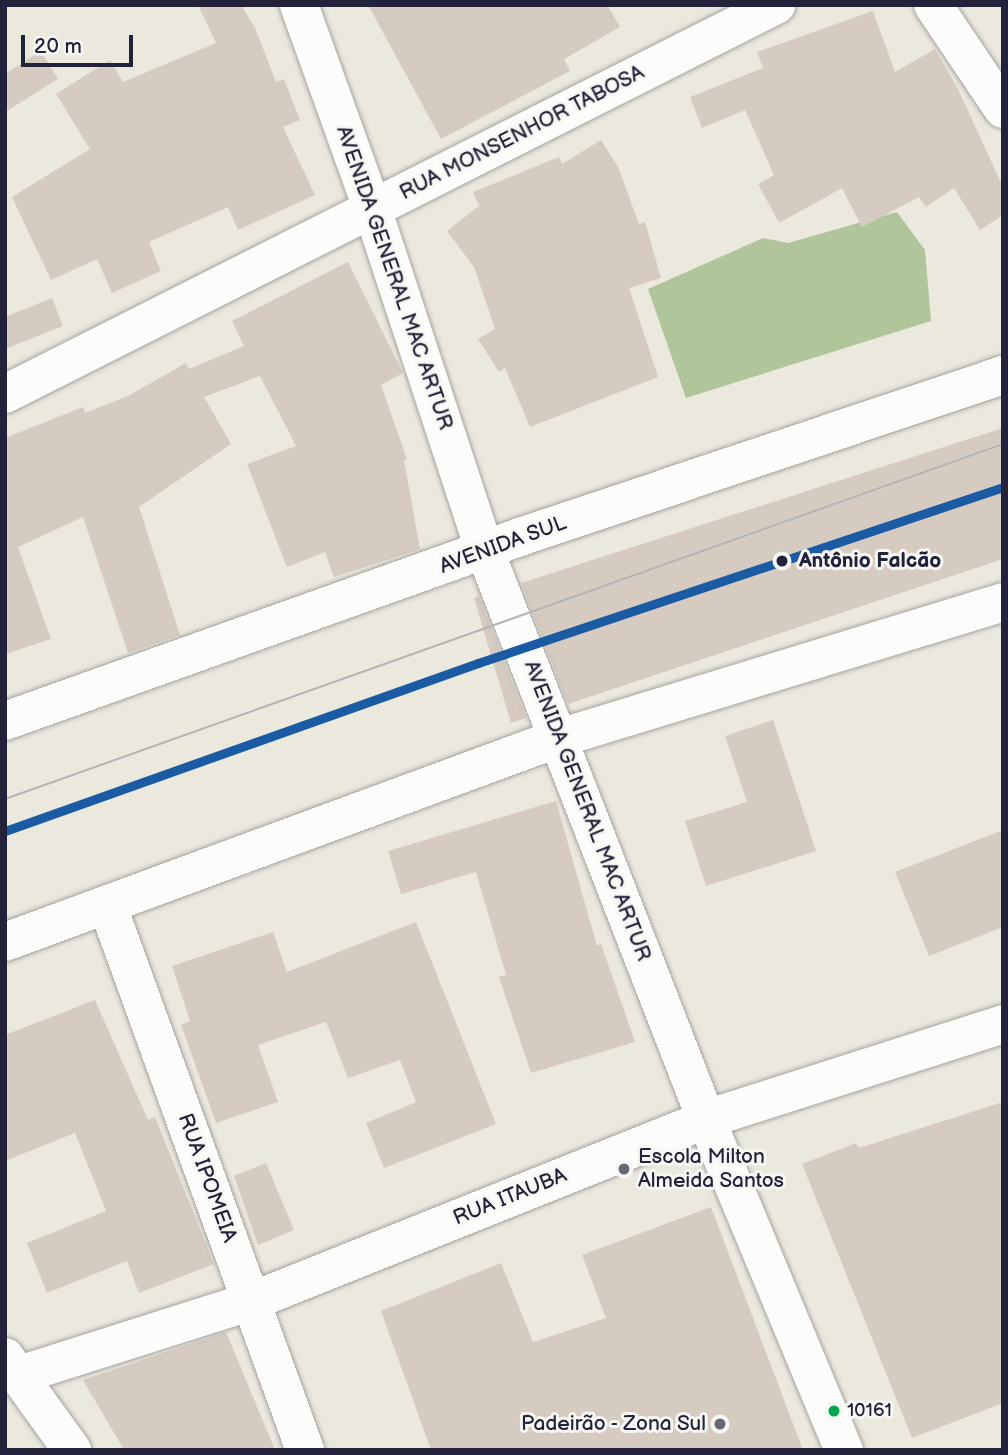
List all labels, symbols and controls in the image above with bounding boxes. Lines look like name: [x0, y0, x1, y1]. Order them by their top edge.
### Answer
scale bar: [24, 21, 136, 65]
text: 20 m: [34, 34, 82, 59]
street label: RUA MONSENHOR TABOSA: [395, 60, 649, 206]
street label: AVENIDA GENERAL MAC ARTUR: [330, 123, 458, 433]
street label: AVENIDA SUL: [436, 510, 570, 580]
place label: Antônio Falcão: [799, 548, 941, 574]
marker: Antônio Falcão: [771, 550, 793, 572]
street label: AVENIDA GENERAL MAC ARTUR: [518, 657, 656, 965]
street label: RUA IPOMEIA: [172, 1110, 242, 1246]
place label: Escola Milton Almeida Santos: [638, 1144, 784, 1194]
marker: Escola Milton Almeida Santos: [616, 1161, 632, 1177]
street label: RUA ITAUBA: [450, 1163, 570, 1231]
place label: 10161: [847, 1400, 892, 1422]
marker: 10161: [827, 1404, 841, 1418]
place label: Padeirão - Zona Sul: [519, 1411, 706, 1437]
marker: Padeirão - Zona Sul: [712, 1416, 728, 1432]

